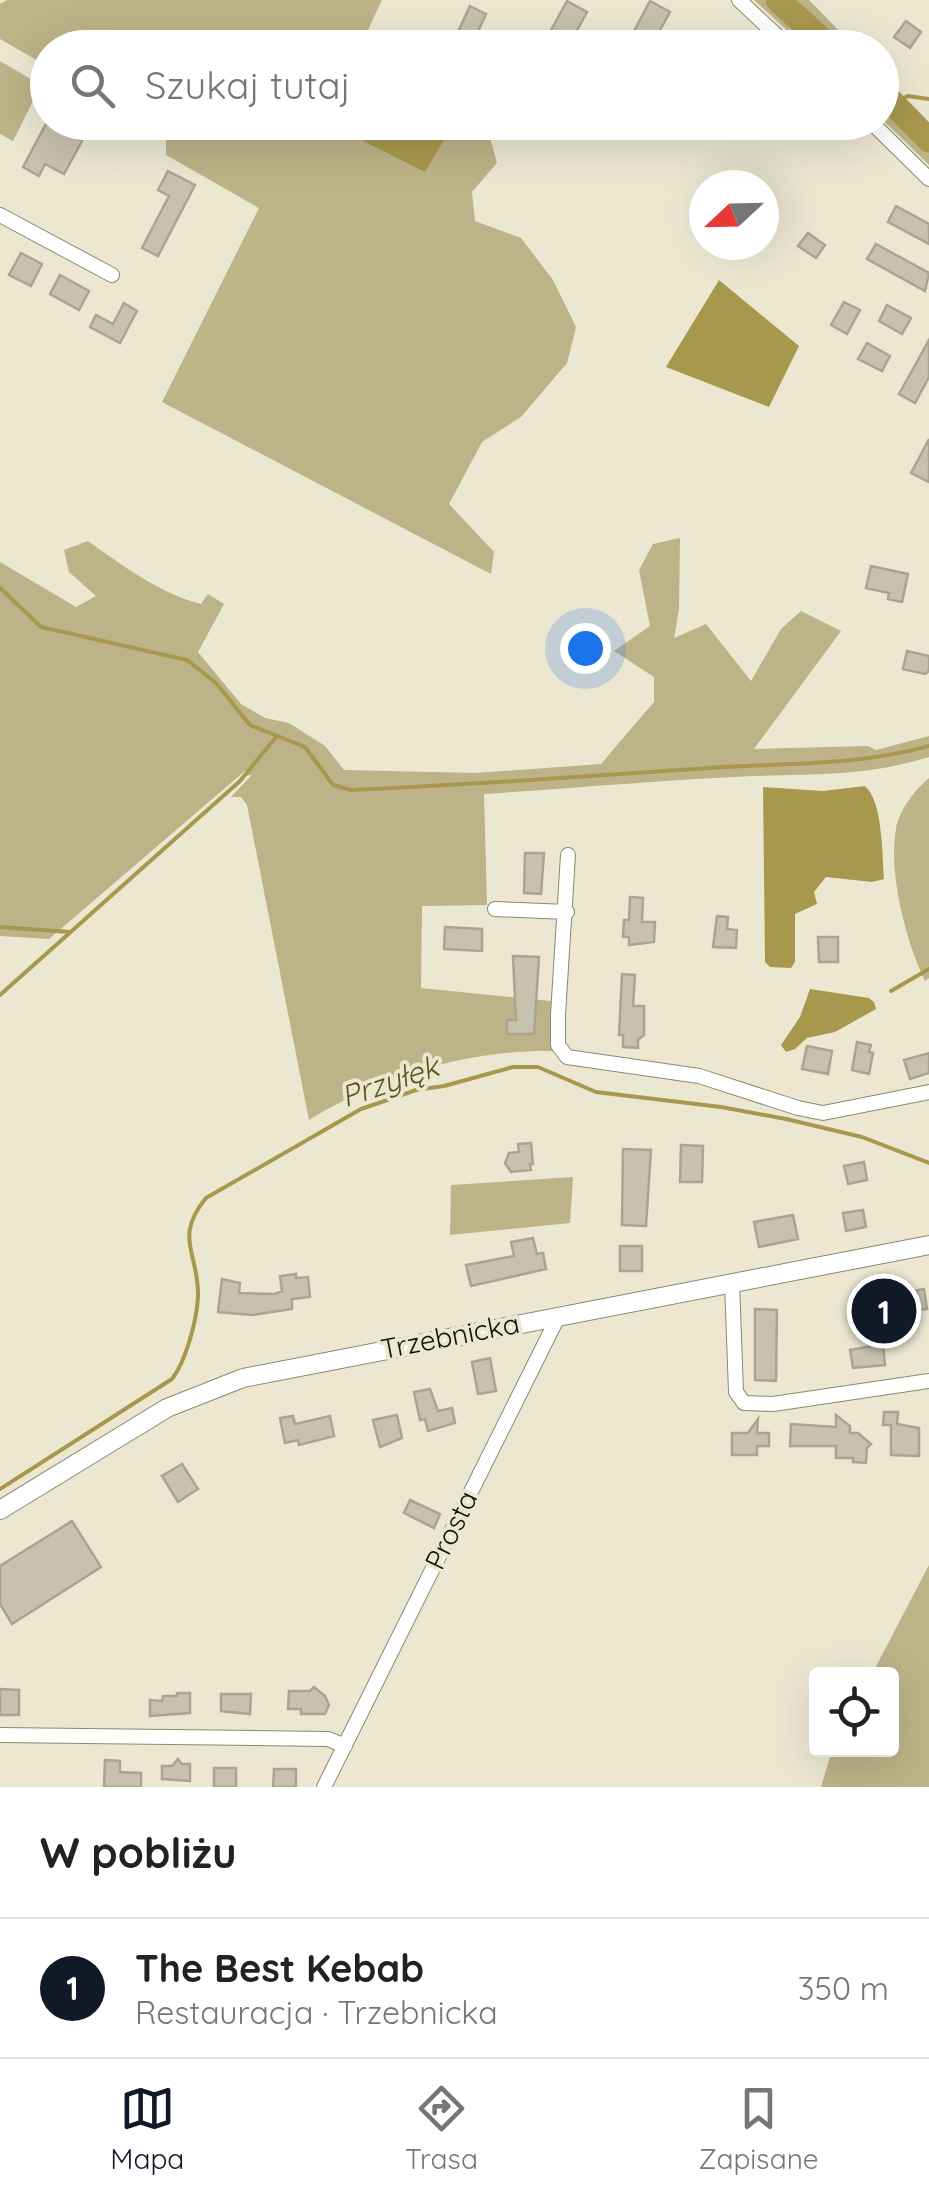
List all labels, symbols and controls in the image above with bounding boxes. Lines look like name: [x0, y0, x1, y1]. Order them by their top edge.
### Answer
search box: [30, 30, 899, 140]
icon: search: [65, 58, 120, 113]
text: Szukaj tutaj: [145, 61, 351, 109]
north arrow: [689, 170, 779, 260]
your location: [560, 623, 611, 674]
water label: Przyłęk: [336, 1046, 446, 1115]
pin: 1: [852, 1274, 916, 1348]
street label: Trzebnicka: [378, 1305, 522, 1366]
street label: Prosta: [417, 1485, 485, 1575]
map controls: [809, 1667, 899, 1757]
button: locate: [809, 1667, 899, 1757]
text: W pobliżu: [40, 1826, 237, 1879]
text: The Best Kebab: [135, 1944, 424, 1992]
text: 1: [66, 1968, 79, 2008]
text: 350 m: [798, 1968, 889, 2008]
text: Restauracja · Trzebnicka: [135, 1992, 498, 2032]
tab: Mapa: [110, 2081, 184, 2176]
tab: Trasa: [405, 2081, 478, 2176]
tab: Zapisane: [698, 2081, 819, 2176]

